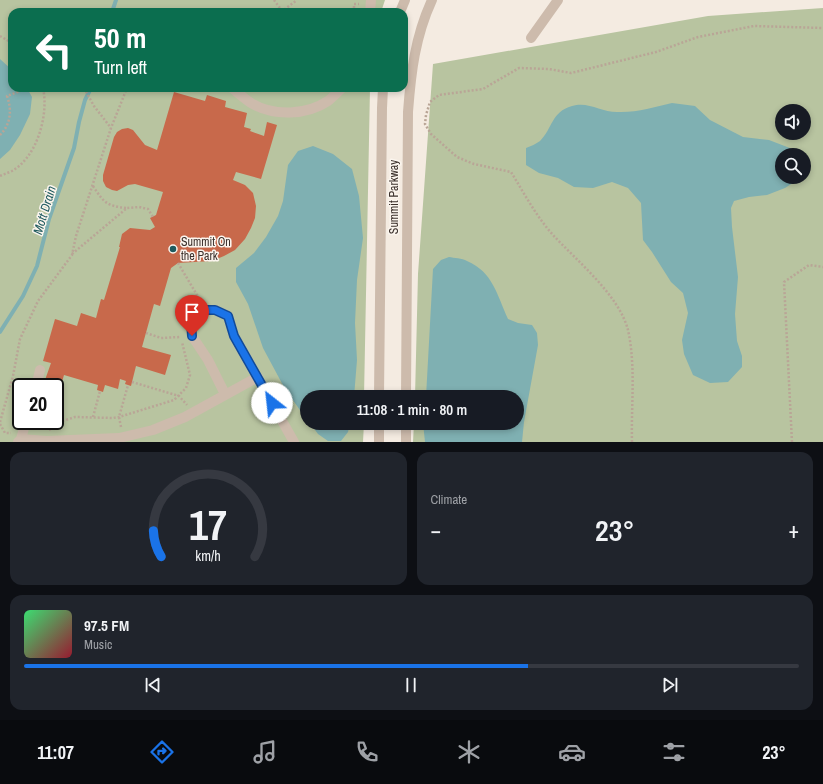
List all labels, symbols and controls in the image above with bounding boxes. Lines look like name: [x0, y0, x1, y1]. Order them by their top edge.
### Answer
text: 50 m: [94, 19, 146, 57]
icon: left: [28, 24, 80, 76]
text: Turn left: [94, 55, 147, 80]
map controls: [775, 104, 811, 184]
button: sound: [775, 104, 811, 140]
button: search: [775, 148, 811, 184]
street label: Summit Parkway: [386, 160, 402, 234]
water label: Mott Drain: [29, 184, 60, 236]
place label: Summit On the Park: [181, 234, 231, 264]
marker: Summit On the Park: [168, 244, 178, 254]
pin: [175, 295, 209, 336]
icon: arrive: [181, 301, 203, 323]
speed limit sign: 20: [12, 378, 64, 430]
position arrow: [251, 382, 293, 424]
text: 11:08 · 1 min · 80 m: [357, 399, 467, 420]
text: Climate: [431, 491, 467, 508]
text: 17: [189, 496, 227, 552]
text: 23°: [595, 510, 634, 550]
text: −: [431, 515, 441, 545]
text: +: [788, 515, 799, 545]
text: km/h: [196, 545, 221, 564]
text: 97.5 FM: [84, 615, 129, 636]
text: Music: [84, 636, 112, 653]
icon: previous: [142, 674, 164, 696]
icon: pause: [400, 674, 422, 696]
icon: next: [659, 674, 681, 696]
icon: directions: [148, 738, 176, 766]
icon: music: [251, 738, 279, 766]
icon: phone: [353, 738, 381, 766]
icon: climate: [455, 738, 483, 766]
icon: car: [558, 738, 586, 766]
icon: filters: [660, 738, 688, 766]
text: 11:07: [37, 740, 74, 765]
text: 23°: [762, 740, 786, 765]

